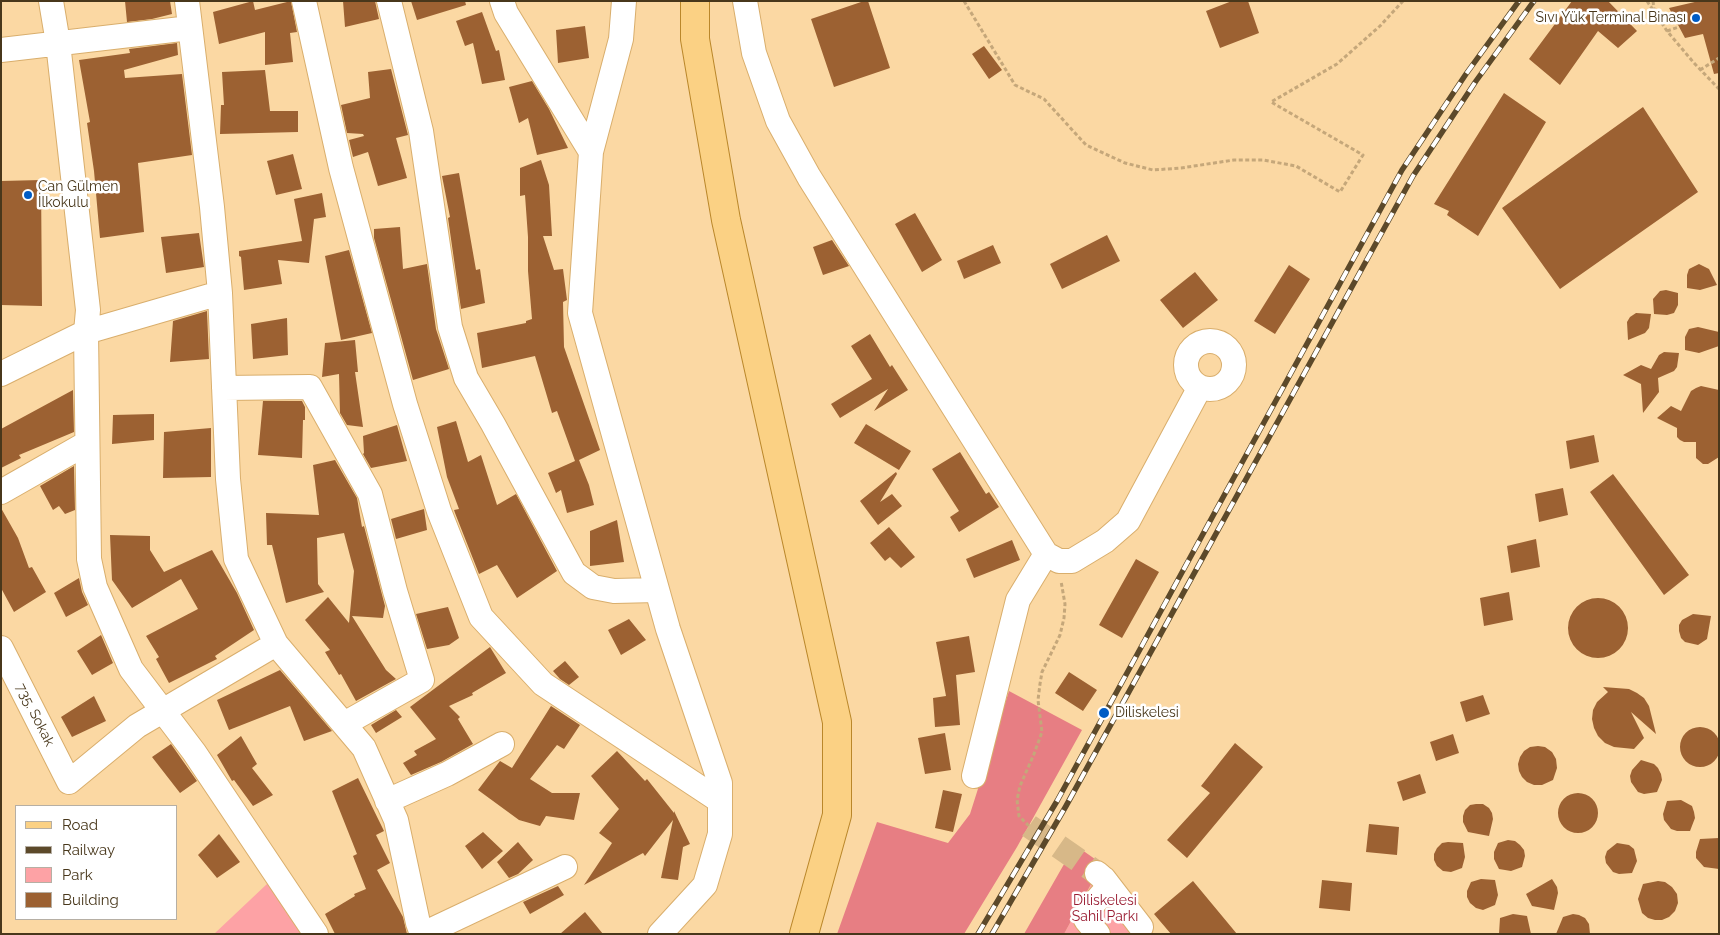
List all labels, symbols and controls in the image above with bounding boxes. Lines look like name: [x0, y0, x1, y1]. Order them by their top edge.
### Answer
place label: Sıvı Yük Terminal Binası: [1536, 10, 1686, 26]
marker: Sıvı Yük Terminal Binası: [1690, 12, 1702, 24]
place label: Can Gülmen İlkokulu: [38, 179, 118, 212]
marker: Can Gülmen İlkokulu: [22, 189, 34, 201]
street label: 735. Sokak: [12, 681, 58, 749]
place label: Diliskelesi: [1115, 705, 1179, 721]
marker: Diliskelesi: [1097, 706, 1111, 720]
legend: [15, 805, 178, 920]
text: Road: [62, 816, 98, 834]
text: Railway: [62, 841, 115, 859]
text: Park: [62, 866, 93, 884]
text: Building: [62, 891, 119, 909]
park label: Diliskelesi Sahil Parkı: [1072, 893, 1138, 926]

